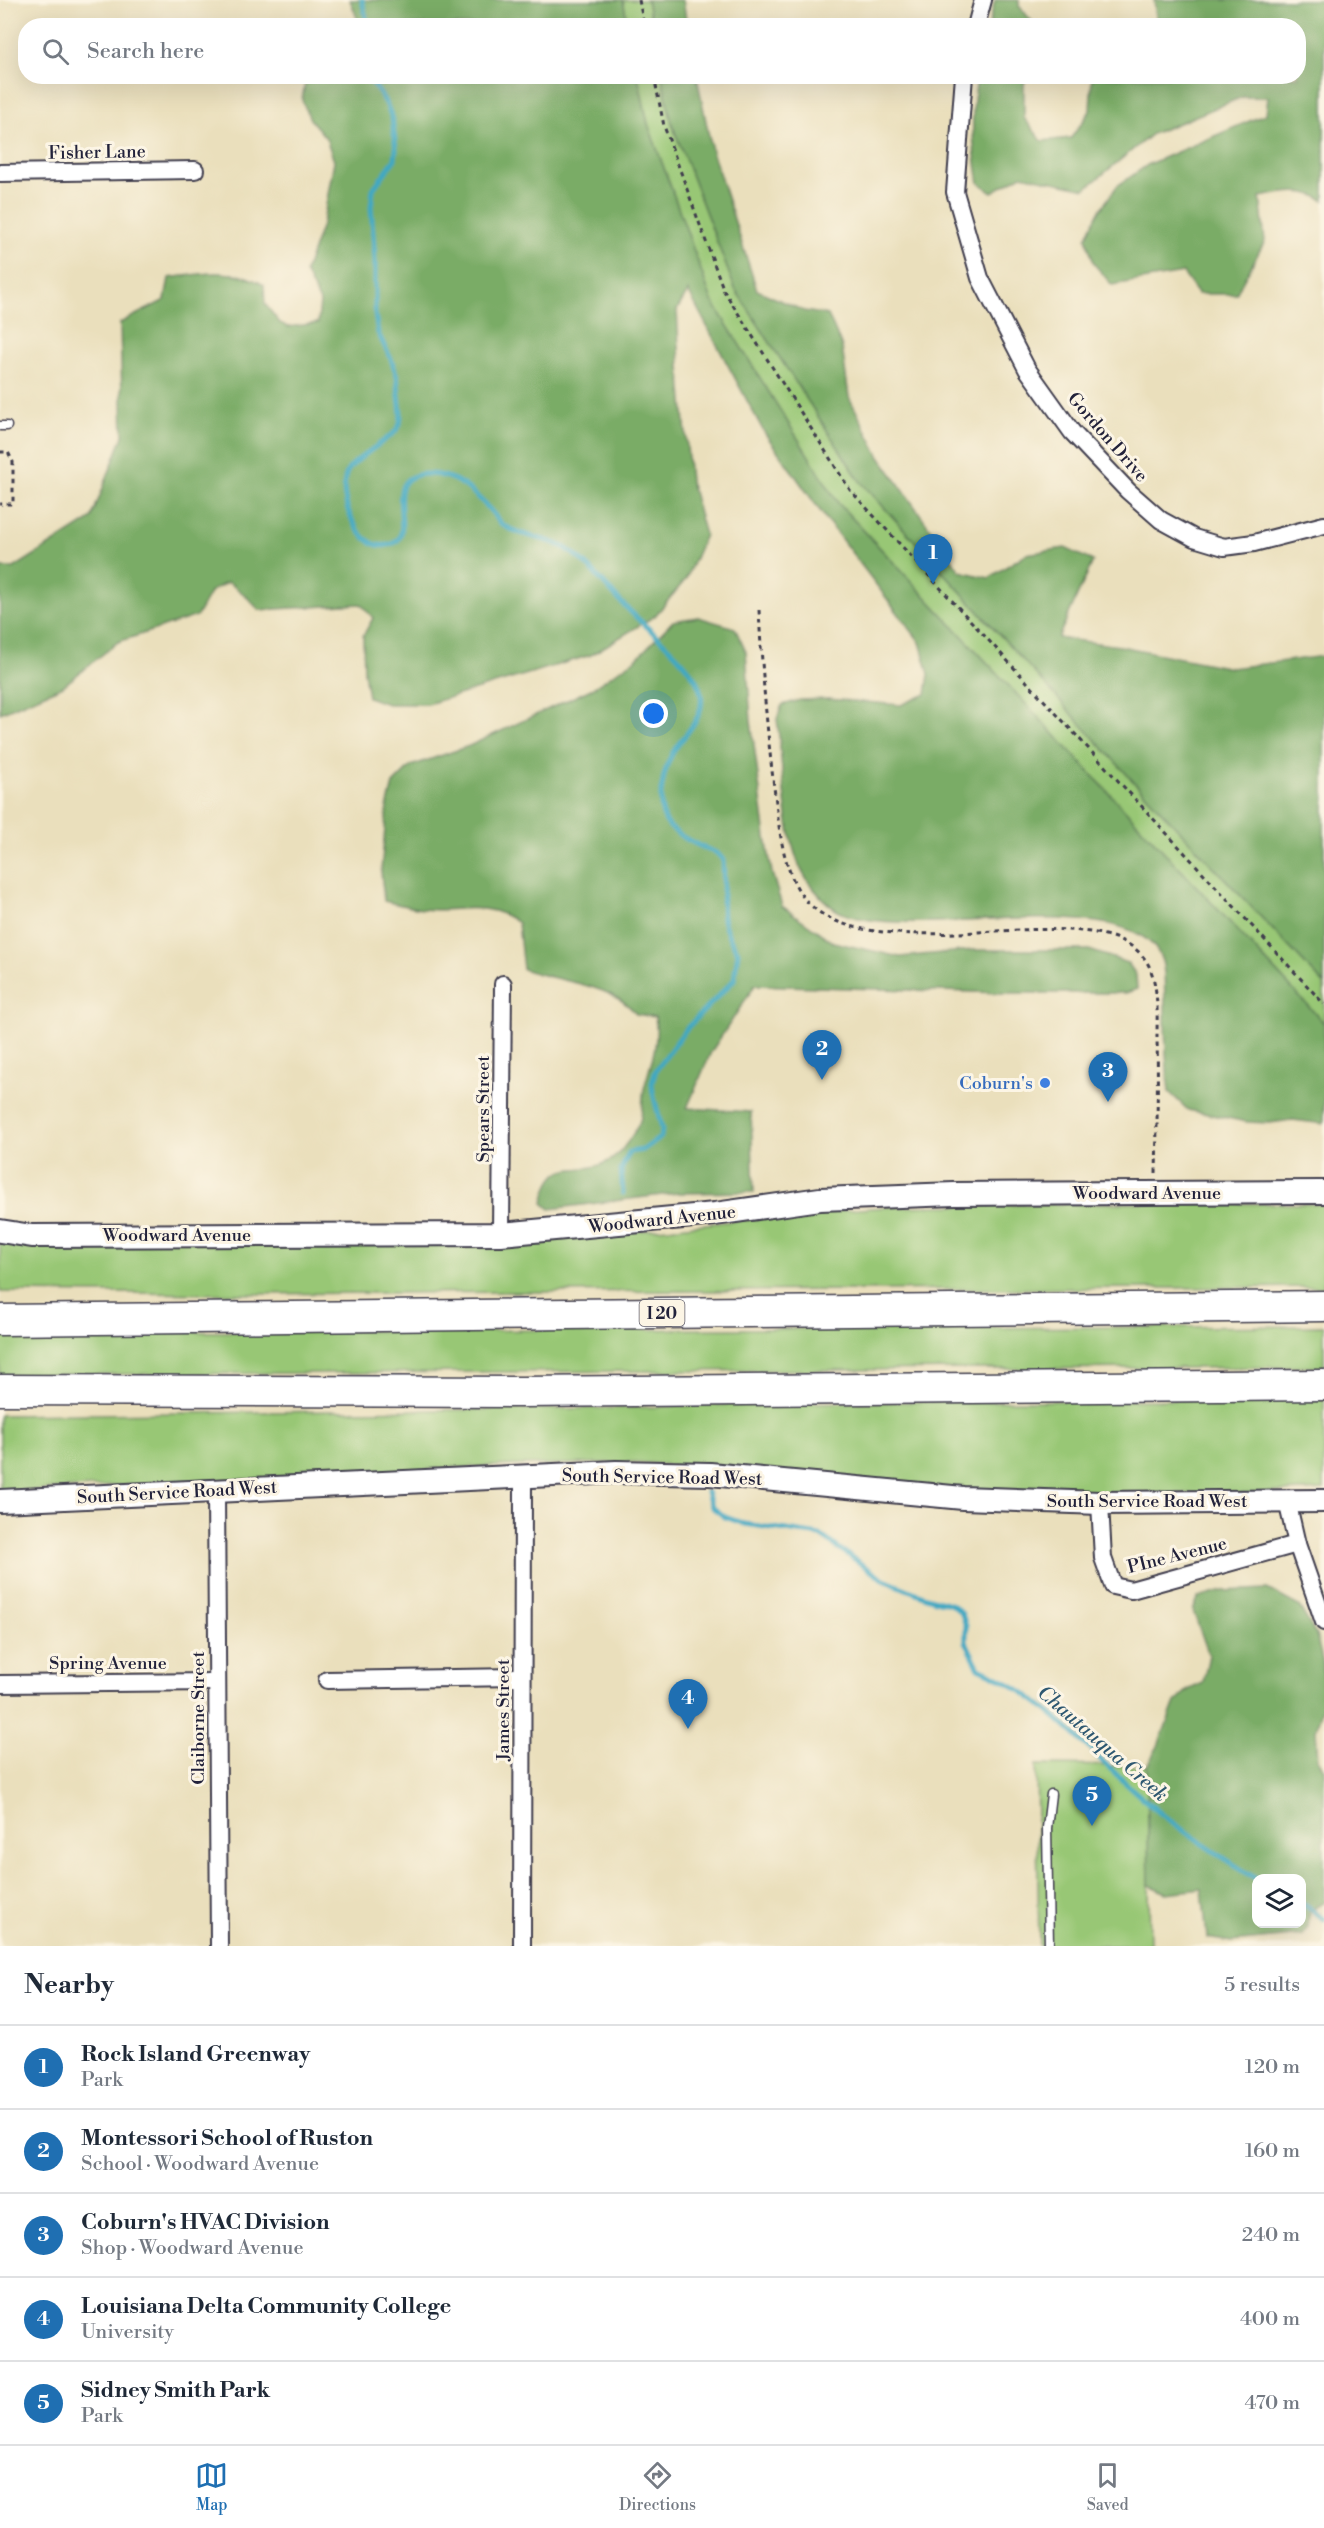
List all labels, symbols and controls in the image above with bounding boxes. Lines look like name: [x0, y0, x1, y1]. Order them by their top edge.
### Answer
search box: [18, 18, 1306, 84]
icon: search: [39, 35, 72, 68]
text: Search here: [87, 38, 204, 65]
street label: Fisher Lane: [48, 140, 146, 165]
street label: Gordon Drive: [1062, 388, 1153, 487]
pin: 1: [914, 534, 952, 584]
your location: [639, 699, 668, 728]
pin: 2: [802, 1030, 842, 1080]
pin: 3: [1088, 1052, 1128, 1102]
street label: Spears Street: [472, 1055, 495, 1163]
place label: Coburn's: [959, 1072, 1033, 1095]
marker: Coburn's: [1038, 1076, 1052, 1090]
street label: Woodward Avenue: [1072, 1182, 1221, 1205]
street label: Woodward Avenue: [586, 1200, 737, 1239]
street label: Woodward Avenue: [102, 1224, 251, 1247]
road number: I 20: [640, 1300, 684, 1326]
street label: South Service Road West: [562, 1464, 763, 1491]
street label: South Service Road West: [76, 1476, 278, 1509]
street label: South Service Road West: [1047, 1490, 1248, 1513]
street label: PIne Avenue: [1125, 1532, 1229, 1579]
street label: Claiborne Street: [187, 1651, 210, 1785]
street label: Spring Avenue: [49, 1652, 167, 1675]
street label: James Street: [492, 1658, 515, 1762]
pin: 4: [668, 1680, 708, 1729]
water label: Chautauqua Creek: [1032, 1681, 1172, 1808]
pin: 5: [1072, 1776, 1112, 1826]
map controls: [1252, 1874, 1306, 1928]
button: layers: [1252, 1874, 1306, 1928]
text: Nearby: [24, 1969, 114, 2001]
text: 5 results: [1224, 1973, 1300, 1998]
text: Rock Island Greenway: [81, 2041, 310, 2068]
text: 1: [39, 2055, 48, 2080]
text: 120 m: [1245, 2055, 1300, 2080]
text: Park: [81, 2068, 123, 2093]
text: Montessori School of Ruston: [81, 2125, 373, 2152]
text: 2: [37, 2139, 50, 2164]
text: 160 m: [1245, 2139, 1300, 2164]
text: School · Woodward Avenue: [81, 2152, 319, 2177]
text: Coburn's HVAC Division: [81, 2209, 330, 2236]
text: 3: [37, 2223, 50, 2248]
text: 240 m: [1242, 2223, 1300, 2248]
text: Shop · Woodward Avenue: [81, 2236, 304, 2261]
text: Louisiana Delta Community College: [81, 2293, 451, 2320]
text: 4: [37, 2307, 50, 2332]
text: 400 m: [1240, 2307, 1300, 2332]
text: University: [81, 2320, 174, 2345]
text: Sidney Smith Park: [81, 2377, 270, 2404]
text: 5: [37, 2391, 50, 2416]
text: 470 m: [1244, 2391, 1300, 2416]
text: Park: [81, 2404, 123, 2429]
tab: Map: [195, 2459, 228, 2515]
tab: Directions: [619, 2459, 696, 2515]
tab: Saved: [1087, 2459, 1129, 2515]

